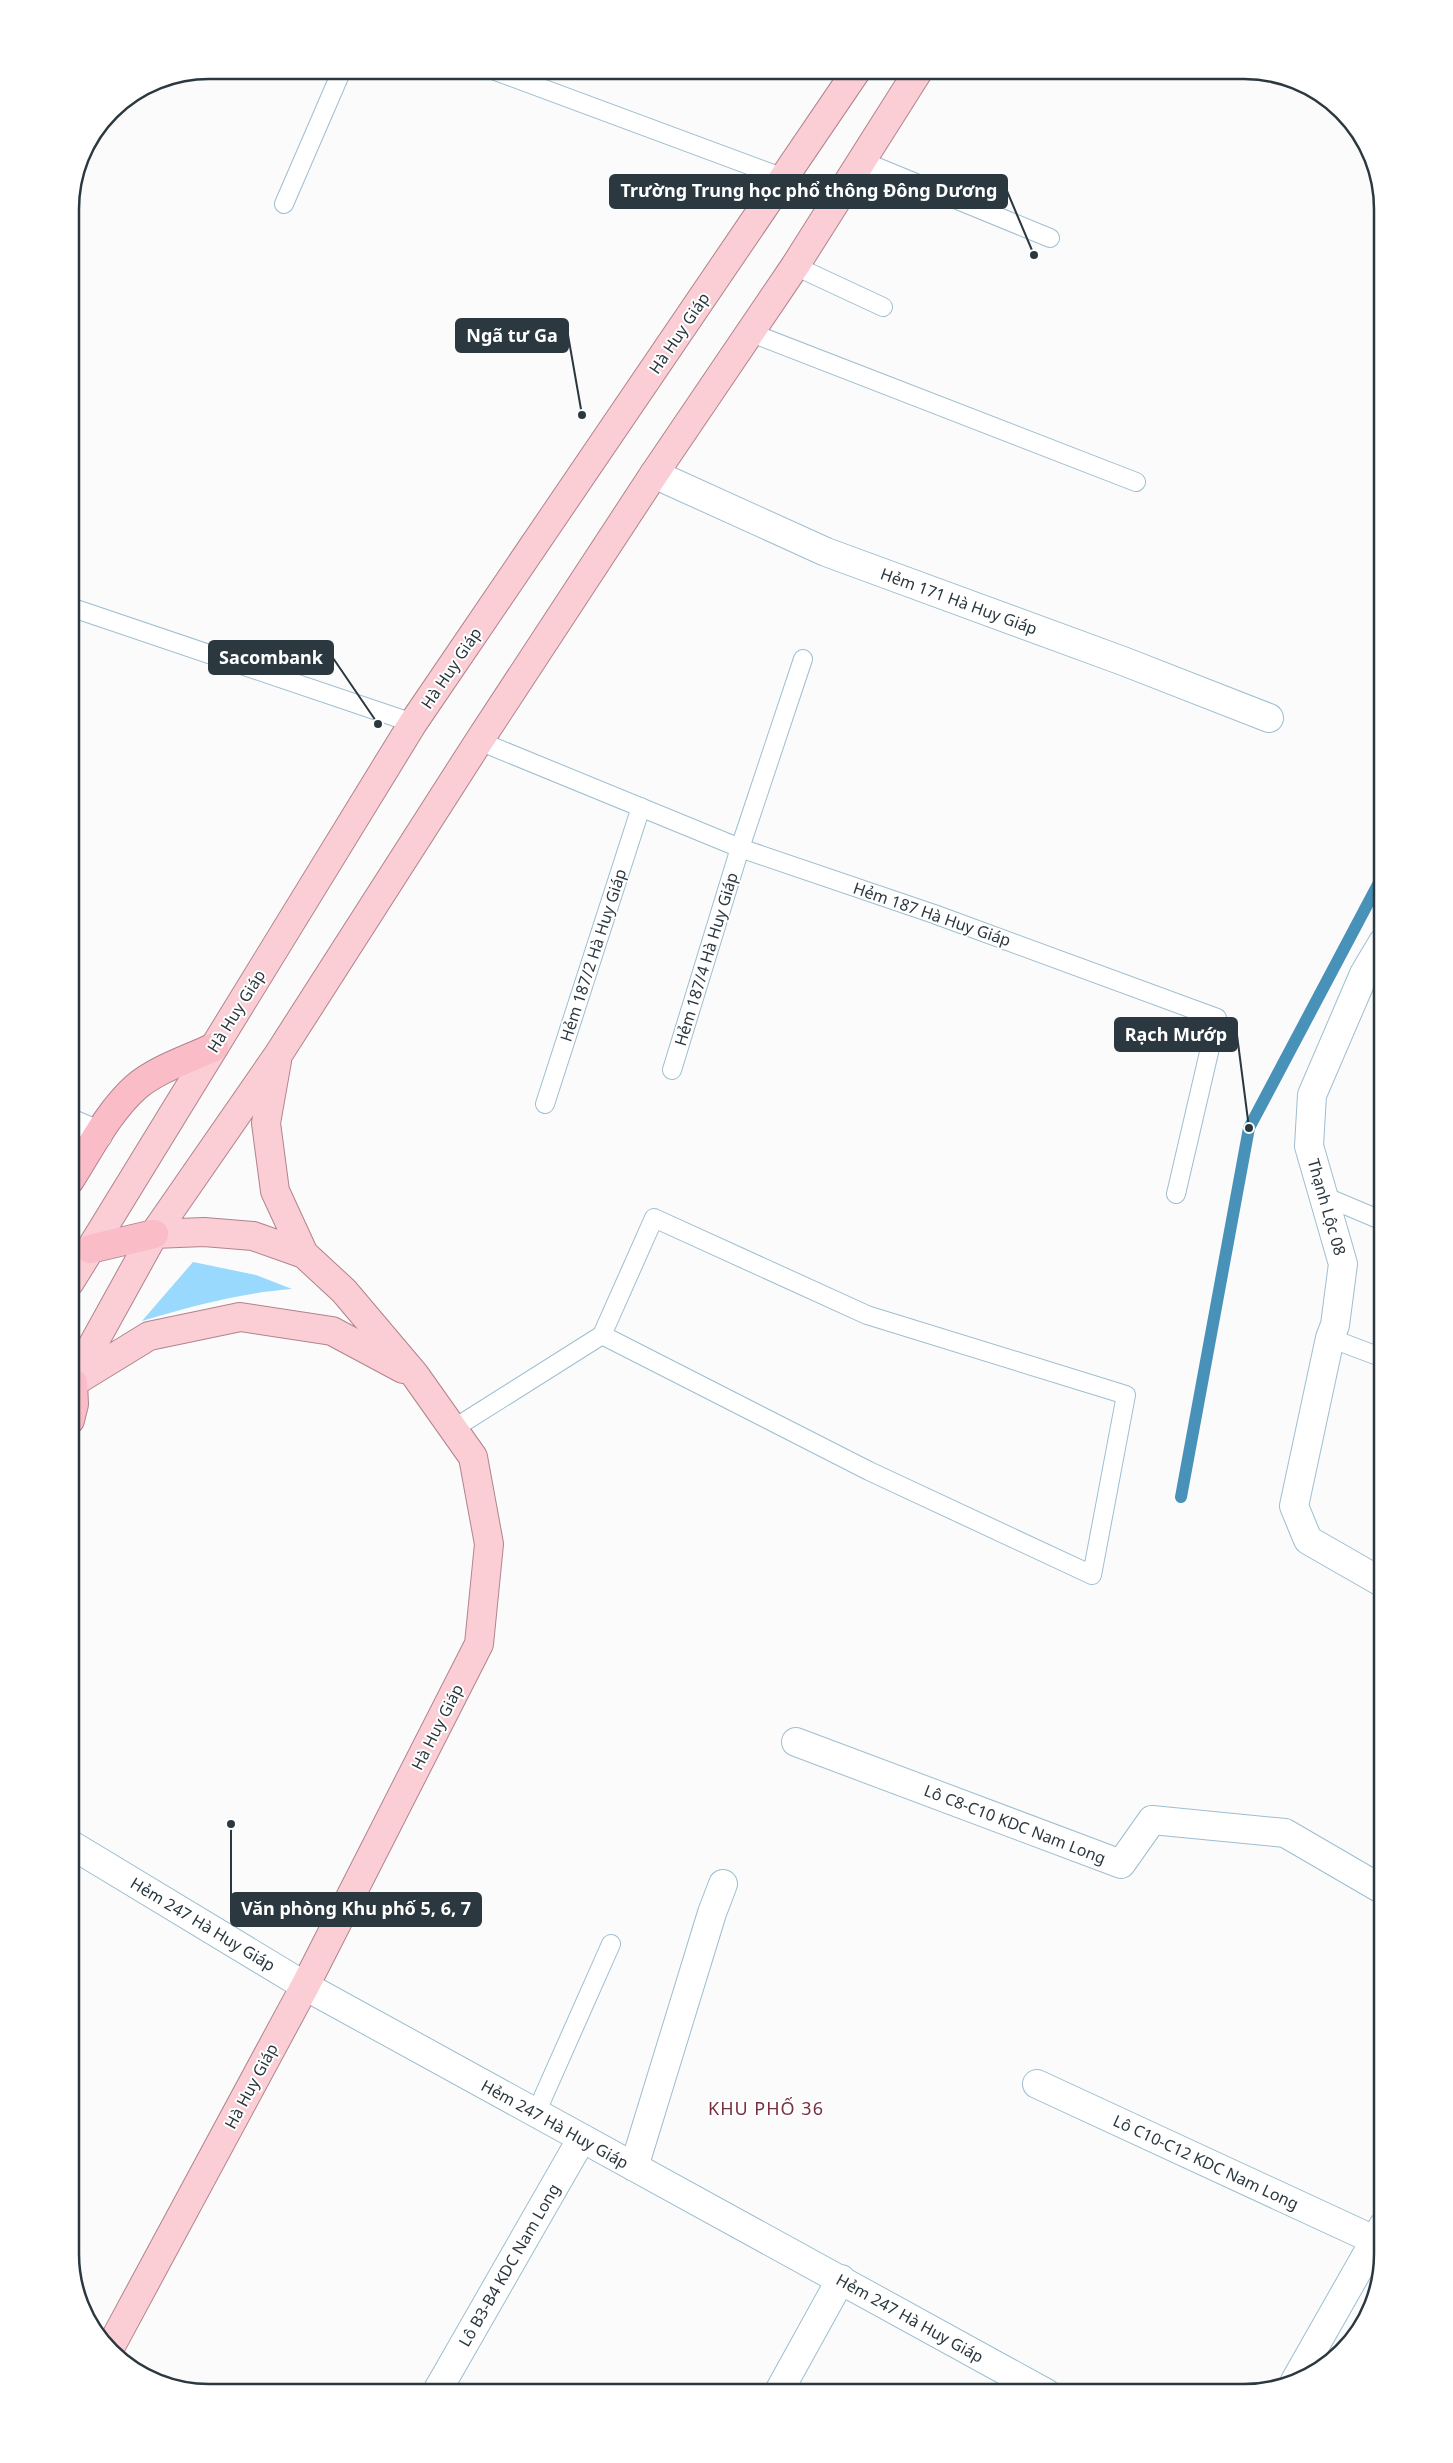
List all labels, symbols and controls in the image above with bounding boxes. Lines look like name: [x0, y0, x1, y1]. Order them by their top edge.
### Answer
callout: Trường Trung học phổ thông Đông Dương: [610, 175, 1007, 208]
text: Trường Trung học phổ thông Đông Dương: [621, 178, 997, 202]
street label: Hà Huy Giáp: [644, 288, 714, 378]
callout: Ngã tư Ga: [456, 319, 568, 352]
text: Ngã tư Ga: [466, 323, 558, 347]
street label: Hẻm 171 Hà Huy Giáp: [878, 562, 1040, 640]
street label: Hà Huy Giáp: [416, 623, 486, 713]
callout: Sacombank: [209, 641, 333, 674]
text: Sacombank: [219, 645, 324, 669]
street label: Hẻm 187/2 Hà Huy Giáp: [555, 866, 631, 1044]
street label: Hẻm 187/4 Hà Huy Giáp: [669, 870, 743, 1048]
street label: Hẻm 187 Hà Huy Giáp: [850, 877, 1014, 951]
street label: Hà Huy Giáp: [202, 965, 270, 1057]
callout: Rạch Mướp: [1115, 1018, 1237, 1051]
text: Rạch Mướp: [1125, 1022, 1227, 1046]
street label: Thạnh Lộc 08: [1303, 1156, 1351, 1258]
street label: Hà Huy Giáp: [406, 1680, 468, 1774]
street label: Lô C8-C10 KDC Nam Long: [921, 1779, 1109, 1869]
street label: Hẻm 247 Hà Huy Giáp: [127, 1872, 279, 1976]
callout: Văn phòng Khu phố 5, 6, 7: [231, 1893, 481, 1926]
text: Văn phòng Khu phố 5, 6, 7: [241, 1896, 471, 1920]
street label: Hà Huy Giáp: [219, 2039, 283, 2133]
street label: Hẻm 247 Hà Huy Giáp: [477, 2074, 633, 2174]
district label: KHU PHỐ 36: [708, 2096, 824, 2120]
street label: Lô C10-C12 KDC Nam Long: [1110, 2109, 1302, 2215]
street label: Lô B3-B4 KDC Nam Long: [453, 2180, 565, 2350]
street label: Hẻm 247 Hà Huy Giáp: [832, 2268, 988, 2368]

